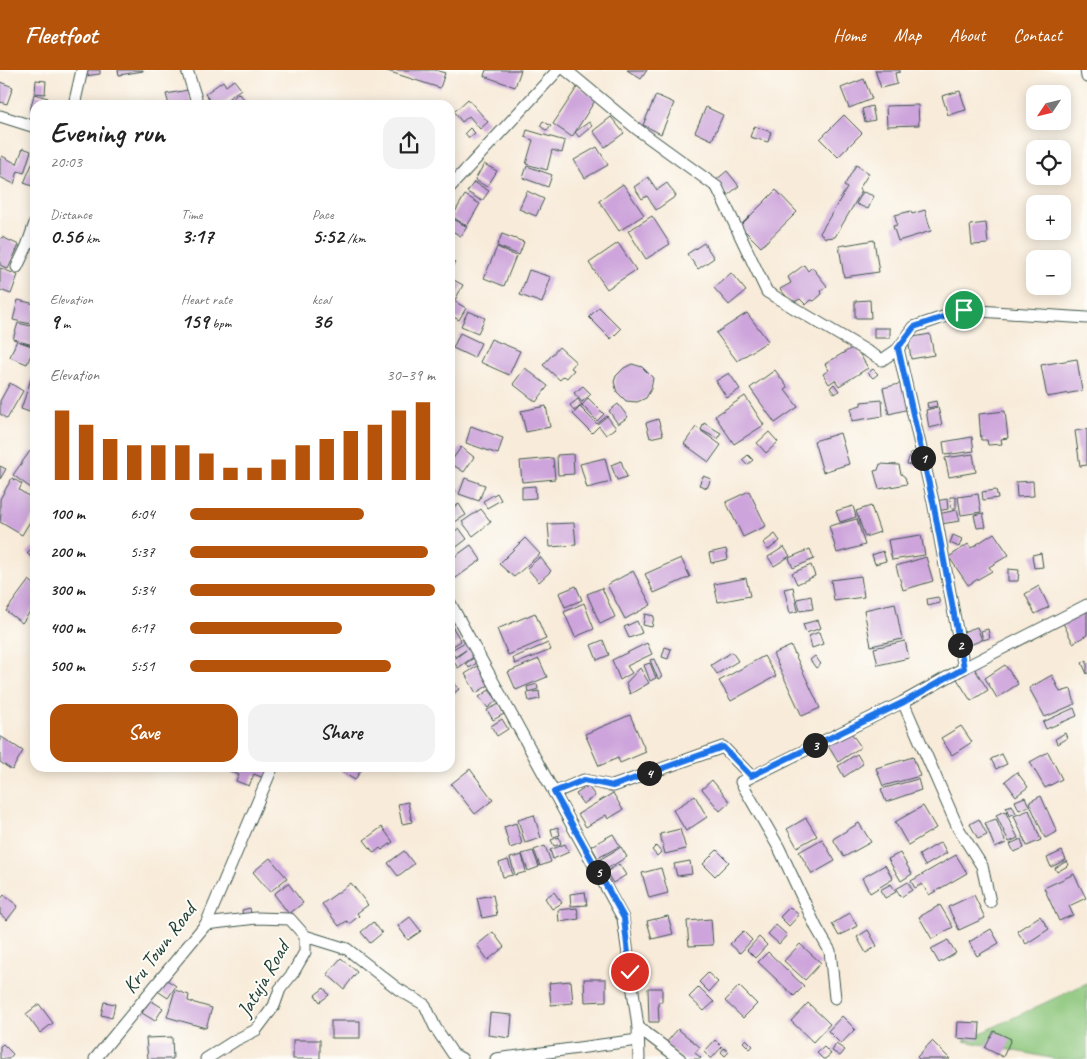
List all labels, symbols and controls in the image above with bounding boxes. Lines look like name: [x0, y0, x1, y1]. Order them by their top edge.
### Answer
text: Fleetfoot: [25, 20, 97, 50]
text: Home: [833, 24, 866, 46]
text: Map: [894, 24, 921, 46]
text: About: [949, 24, 985, 46]
text: Contact: [1013, 24, 1062, 46]
north arrow: [1026, 85, 1071, 130]
map controls: [1026, 85, 1071, 295]
text: Evening run: [50, 115, 165, 150]
button: share: [383, 117, 435, 169]
button: locate: [1026, 140, 1071, 185]
text: 20:03: [50, 152, 82, 172]
button: +: [1026, 195, 1071, 240]
text: Distance: [50, 206, 92, 223]
text: Time: [181, 206, 202, 223]
text: Pace: [312, 206, 334, 223]
text: 0.56: [50, 223, 83, 249]
text: 3:17: [181, 223, 213, 249]
text: 5:52: [312, 223, 344, 249]
text: km: [83, 230, 100, 247]
text: /km: [344, 230, 366, 247]
button: −: [1026, 250, 1071, 295]
pin: [943, 289, 985, 331]
text: Elevation: [50, 291, 93, 308]
text: Heart rate: [181, 291, 232, 308]
text: kcal: [312, 291, 331, 308]
icon: arrive: [950, 296, 978, 324]
text: 9: [50, 308, 59, 334]
text: 159: [181, 308, 209, 334]
text: 36: [312, 308, 331, 334]
text: m: [59, 315, 70, 332]
text: bpm: [209, 315, 231, 332]
text: Elevation: [50, 365, 99, 385]
text: 30–39 m: [386, 365, 435, 385]
pin: 1: [910, 446, 936, 470]
text: 1: [920, 450, 927, 467]
text: 100 m: [50, 504, 85, 524]
text: 6:04: [130, 504, 155, 524]
text: 200 m: [50, 542, 85, 562]
text: 5:37: [130, 542, 155, 562]
text: 300 m: [50, 580, 85, 600]
text: 5:34: [130, 580, 155, 600]
text: 400 m: [50, 618, 85, 638]
text: 6:17: [130, 618, 155, 638]
pin: 2: [948, 632, 972, 658]
text: 2: [957, 637, 964, 654]
text: 500 m: [50, 656, 84, 676]
text: 5:51: [130, 656, 155, 676]
button: Save: [50, 704, 238, 762]
button: Share: [248, 704, 435, 762]
pin: 3: [802, 732, 828, 758]
text: 3: [812, 737, 819, 754]
pin: 4: [636, 760, 662, 786]
text: 4: [646, 765, 653, 782]
pin: 5: [586, 860, 610, 884]
text: 5: [595, 864, 602, 881]
street label: Kru Town Road: [117, 895, 204, 998]
street label: Jatuja Road: [230, 934, 296, 1022]
pin: [609, 951, 651, 993]
icon: check: [616, 958, 644, 986]

